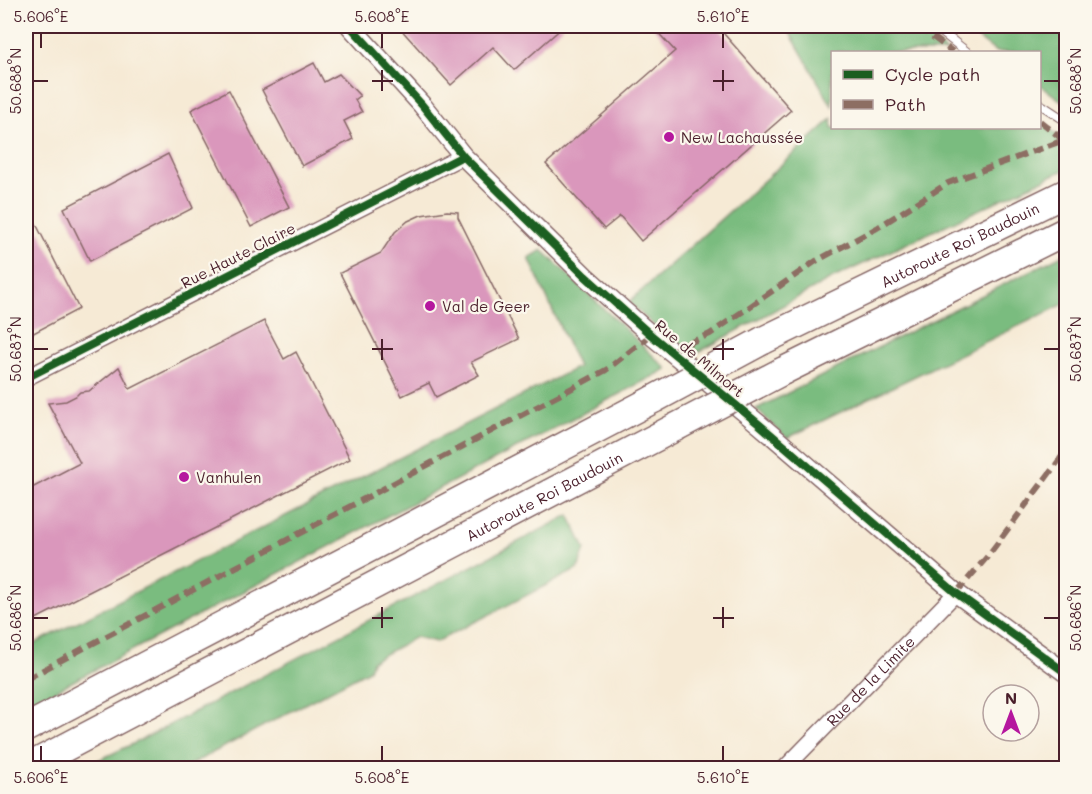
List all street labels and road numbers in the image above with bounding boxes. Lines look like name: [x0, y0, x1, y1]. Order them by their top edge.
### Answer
street label: Autoroute Roi Baudouin: [877, 198, 1042, 292]
street label: Rue Haute Claire: [177, 217, 299, 293]
street label: Rue de Milmort: [651, 315, 749, 401]
street label: Autoroute Roi Baudouin: [462, 447, 626, 545]
street label: Rue de la Limite: [822, 631, 919, 730]

